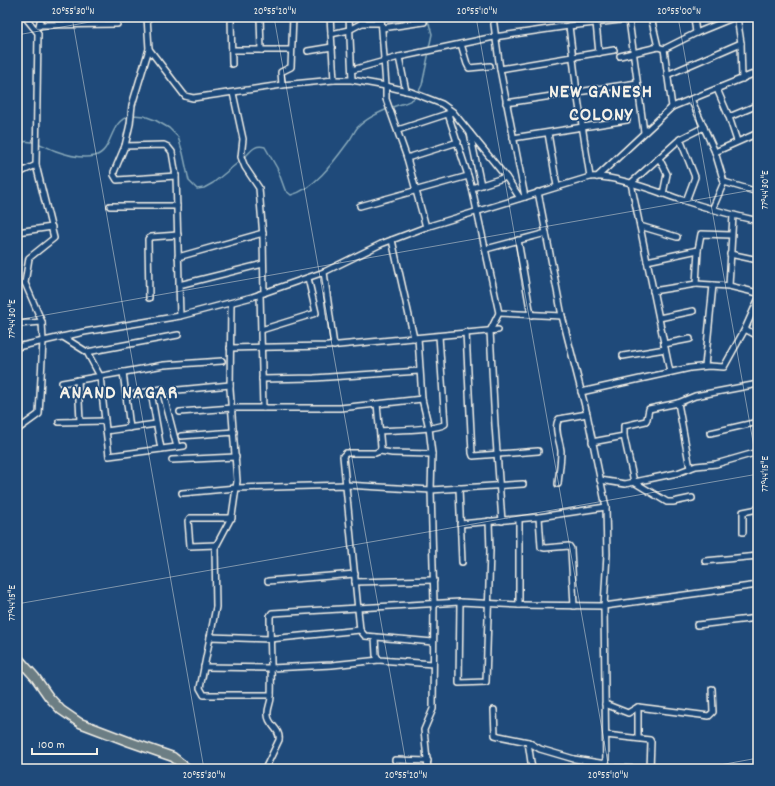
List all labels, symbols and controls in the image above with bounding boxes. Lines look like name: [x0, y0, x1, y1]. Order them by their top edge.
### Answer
text: 20°55'30"N: [52, 5, 94, 19]
text: 20°55'20"N: [254, 5, 296, 19]
text: 20°55'10"N: [457, 5, 497, 19]
text: 20°55'00"N: [657, 5, 701, 19]
district label: NEW GANESH COLONY: [549, 79, 653, 130]
text: 77°44'30"E: [759, 170, 773, 210]
text: 77°44'30"E: [6, 299, 20, 339]
district label: ANAND NAGAR: [59, 380, 179, 408]
text: 77°44'15"E: [759, 456, 773, 492]
text: 77°44'15"E: [6, 585, 20, 621]
scale bar: [32, 730, 97, 756]
text: 100 m: [38, 737, 65, 754]
text: 20°55'30"N: [183, 769, 225, 783]
text: 20°55'20"N: [385, 769, 427, 783]
text: 20°55'10"N: [588, 769, 628, 783]

